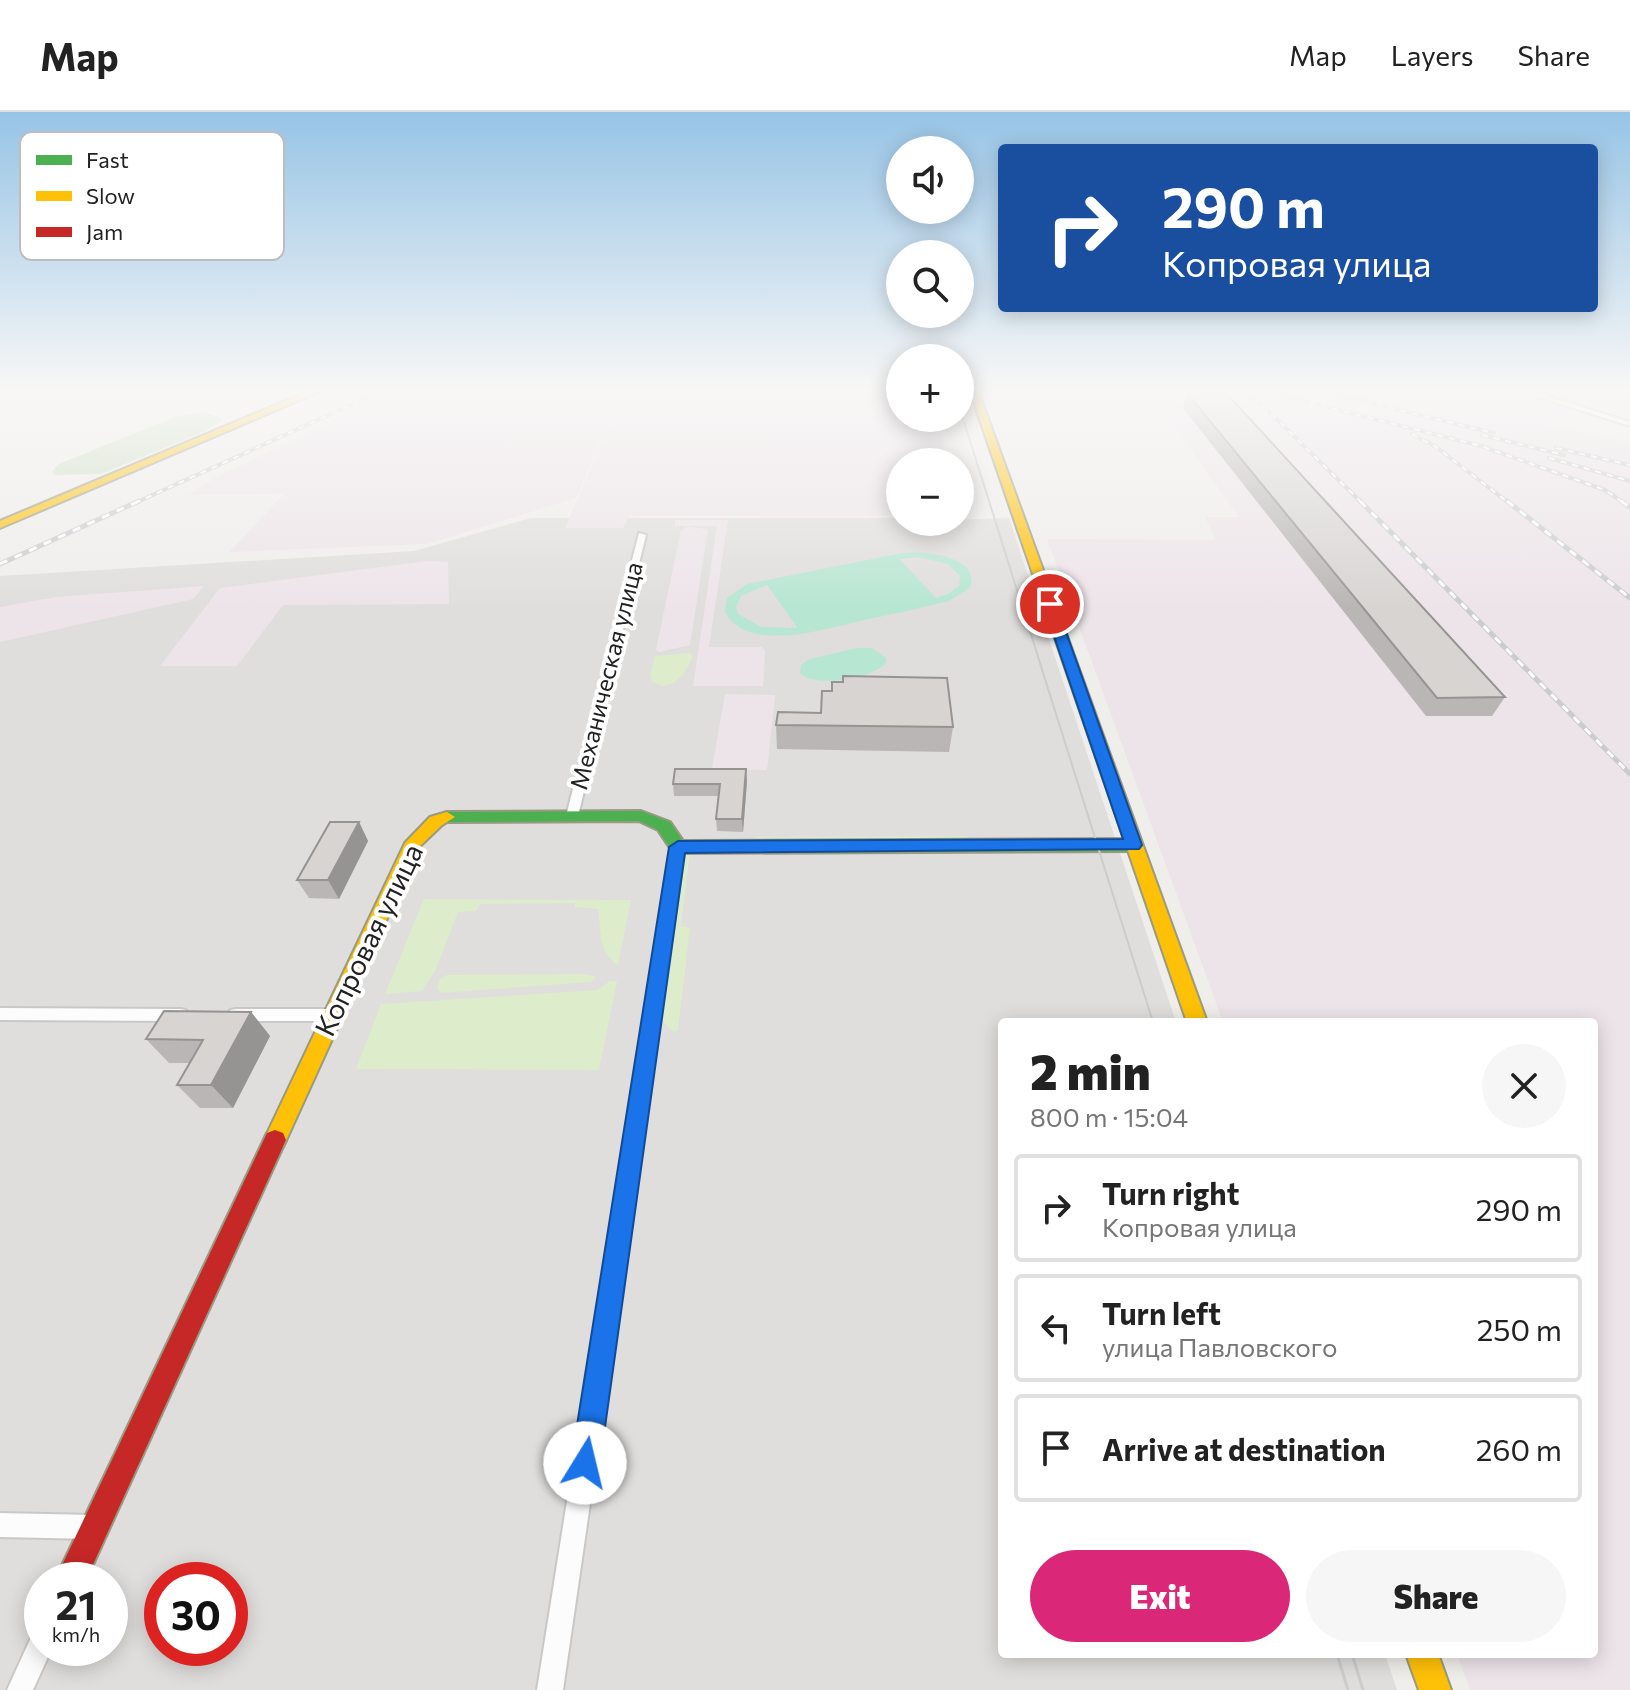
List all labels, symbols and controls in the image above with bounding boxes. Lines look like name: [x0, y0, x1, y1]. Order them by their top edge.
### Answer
text: Map: [40, 32, 119, 79]
text: Map: [1289, 38, 1347, 72]
text: Layers: [1391, 38, 1473, 72]
text: Share: [1517, 38, 1590, 72]
legend: [20, 132, 284, 260]
map controls: [886, 136, 974, 536]
button: sound: [886, 136, 974, 224]
text: Fast: [86, 146, 129, 173]
text: 290 m: [1162, 171, 1325, 240]
icon: right: [1030, 176, 1134, 280]
text: Slow: [86, 182, 135, 209]
text: Jam: [86, 218, 123, 245]
button: search: [886, 240, 974, 328]
text: Копровая улица: [1162, 240, 1432, 284]
button: +: [886, 344, 974, 432]
button: −: [886, 448, 974, 536]
street label: Механическая улица: [563, 559, 648, 792]
pin: [1016, 570, 1084, 638]
icon: arrive: [1028, 582, 1072, 626]
street label: Копровая улица: [307, 838, 429, 1041]
text: 2 min: [1030, 1041, 1151, 1100]
button: close: [1482, 1044, 1566, 1128]
text: 800 m · 15:04: [1030, 1101, 1188, 1132]
text: Turn right: [1102, 1174, 1239, 1211]
icon: right: [1034, 1186, 1078, 1230]
text: 290 m: [1476, 1190, 1562, 1227]
text: Копровая улица: [1102, 1211, 1297, 1242]
text: Turn left: [1102, 1294, 1221, 1331]
icon: left: [1034, 1306, 1078, 1350]
text: 250 m: [1477, 1310, 1562, 1347]
text: улица Павловского: [1102, 1331, 1338, 1362]
position arrow: [543, 1421, 627, 1505]
icon: arrive: [1034, 1426, 1078, 1470]
text: Arrive at destination: [1102, 1430, 1386, 1467]
text: 260 m: [1476, 1430, 1562, 1467]
button: Exit: [1030, 1550, 1290, 1642]
button: Share: [1306, 1550, 1566, 1642]
speed limit sign: 30: [144, 1562, 248, 1666]
text: 21: [56, 1579, 96, 1628]
text: km/h: [52, 1622, 100, 1646]

